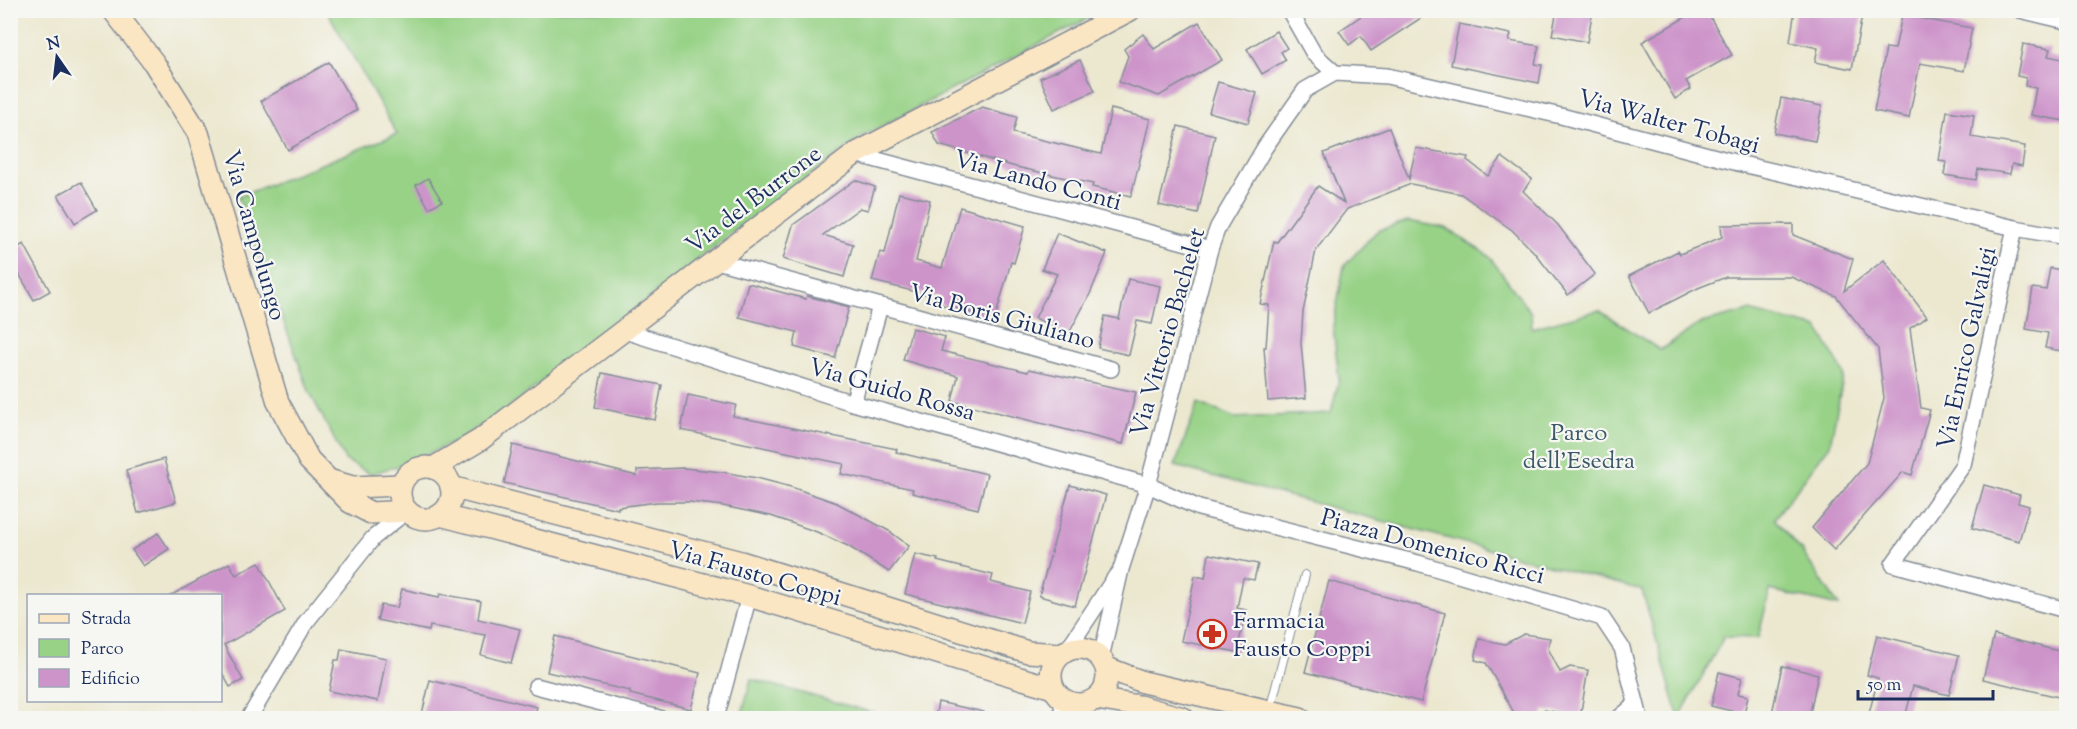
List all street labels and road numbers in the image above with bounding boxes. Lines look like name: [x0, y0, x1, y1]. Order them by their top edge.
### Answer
street label: Via Walter Tobagi: [1574, 82, 1763, 164]
street label: Via del Burrone: [679, 138, 829, 263]
street label: Via Lando Conti: [950, 143, 1125, 221]
street label: Via Campolungo: [212, 146, 294, 325]
street label: Via Vittorio Bachelet: [1123, 224, 1215, 441]
street label: Via Enrico Galvaligi: [1930, 244, 2006, 453]
street label: Via Boris Giuliano: [905, 277, 1098, 359]
street label: Via Guido Rossa: [804, 351, 979, 431]
street label: Piazza Domenico Ricci: [1317, 502, 1548, 594]
street label: Via Fausto Coppi: [664, 534, 845, 616]

